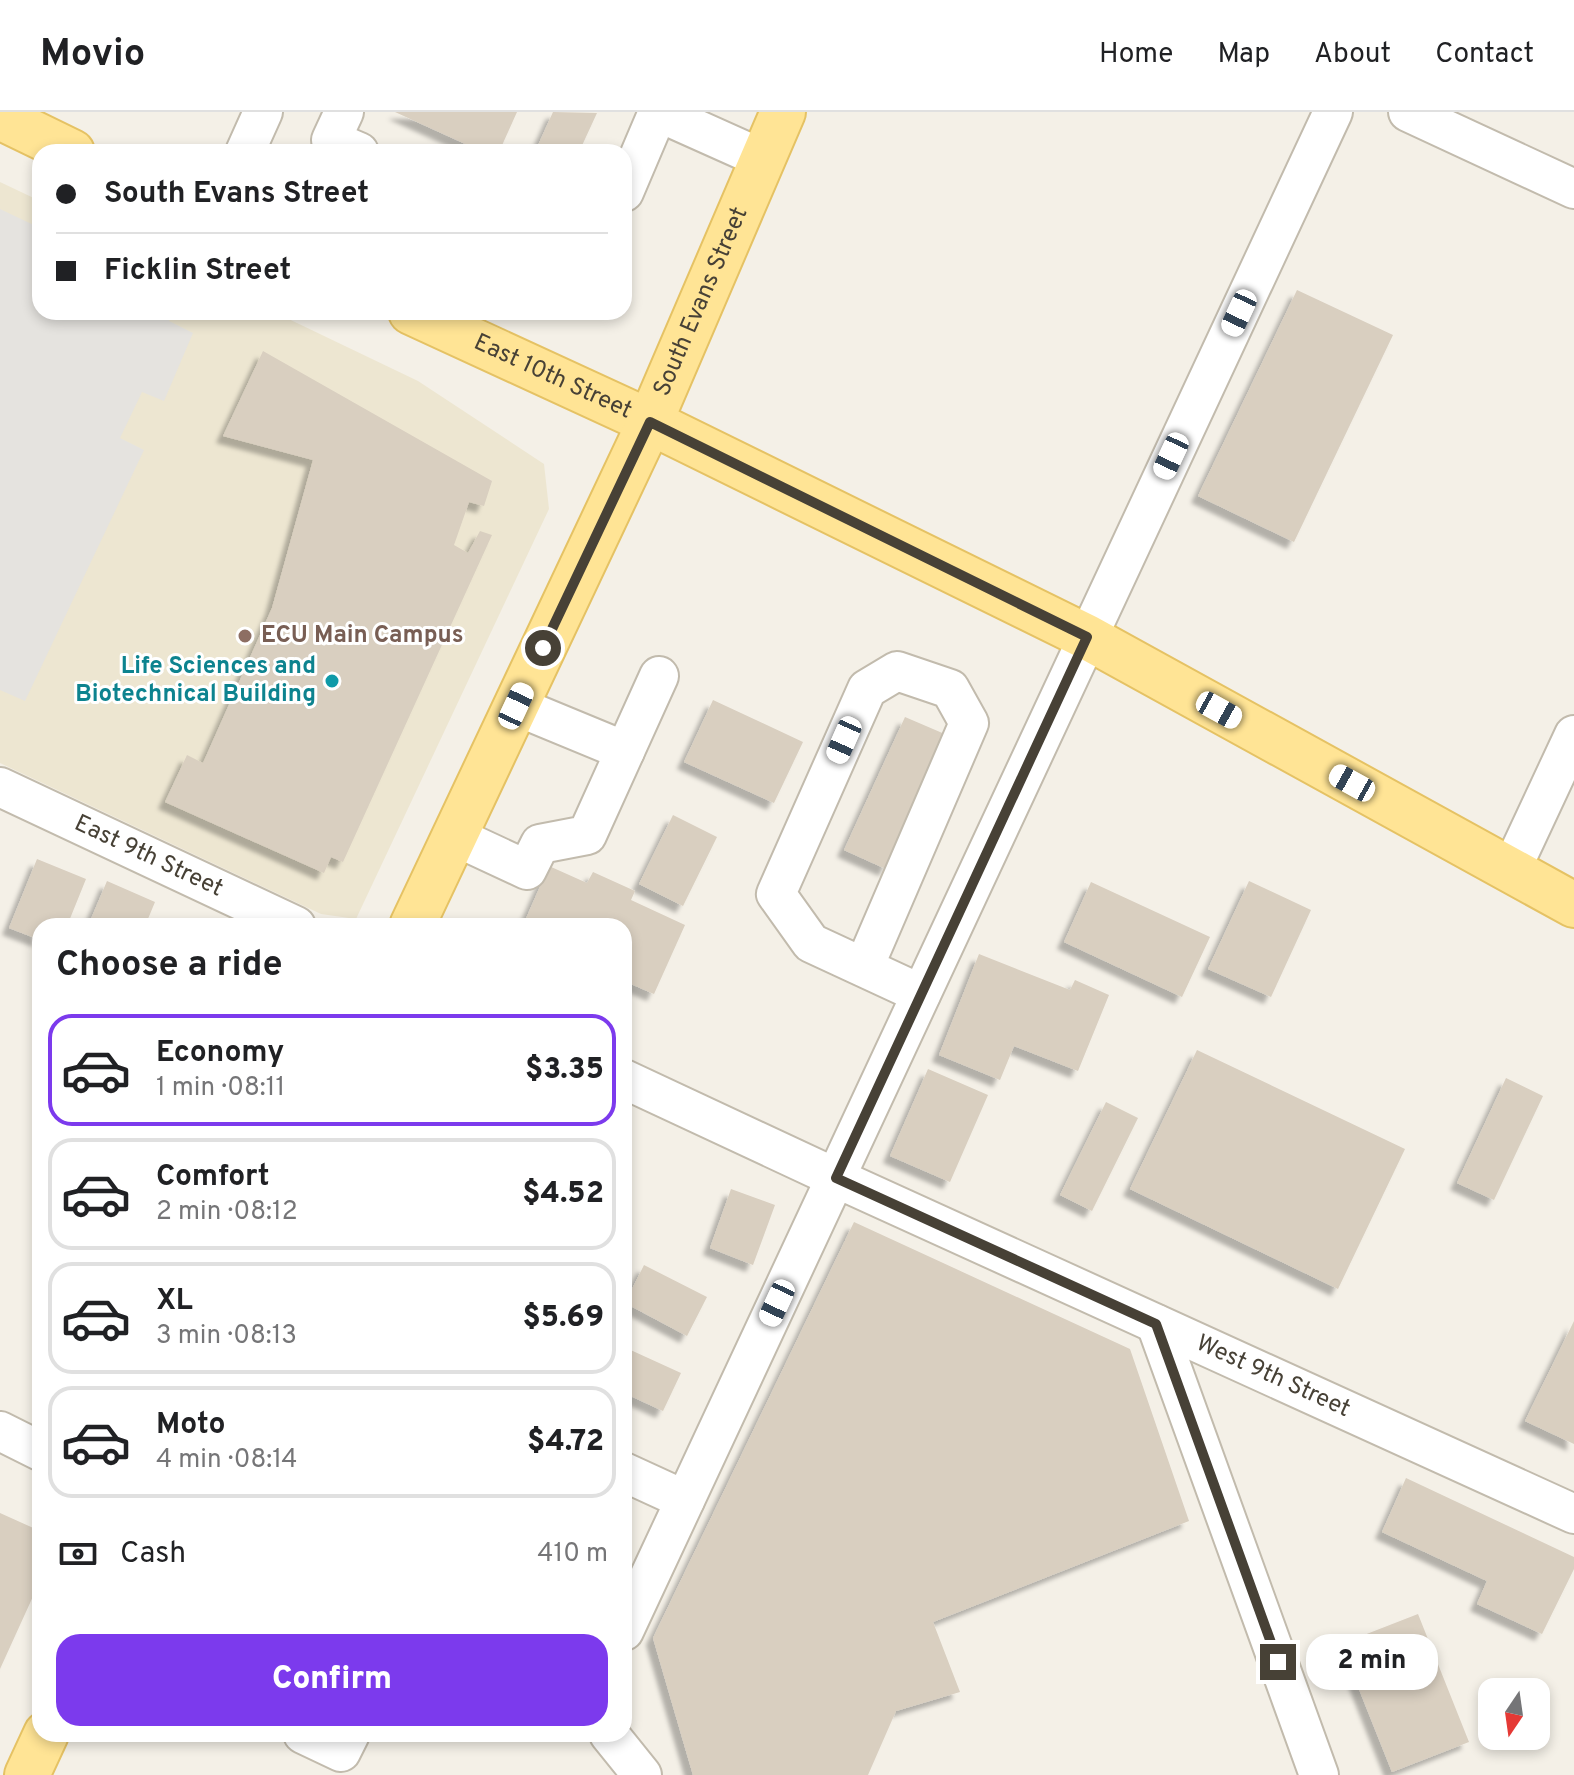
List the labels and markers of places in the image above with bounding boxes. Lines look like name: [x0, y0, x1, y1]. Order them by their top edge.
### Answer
place label: ECU Main Campus: [261, 621, 464, 651]
marker: ECU Main Campus: [236, 627, 254, 645]
place label: Life Sciences and Biotechnical Building: [75, 652, 316, 710]
marker: Life Sciences and Biotechnical Building: [323, 672, 341, 690]

